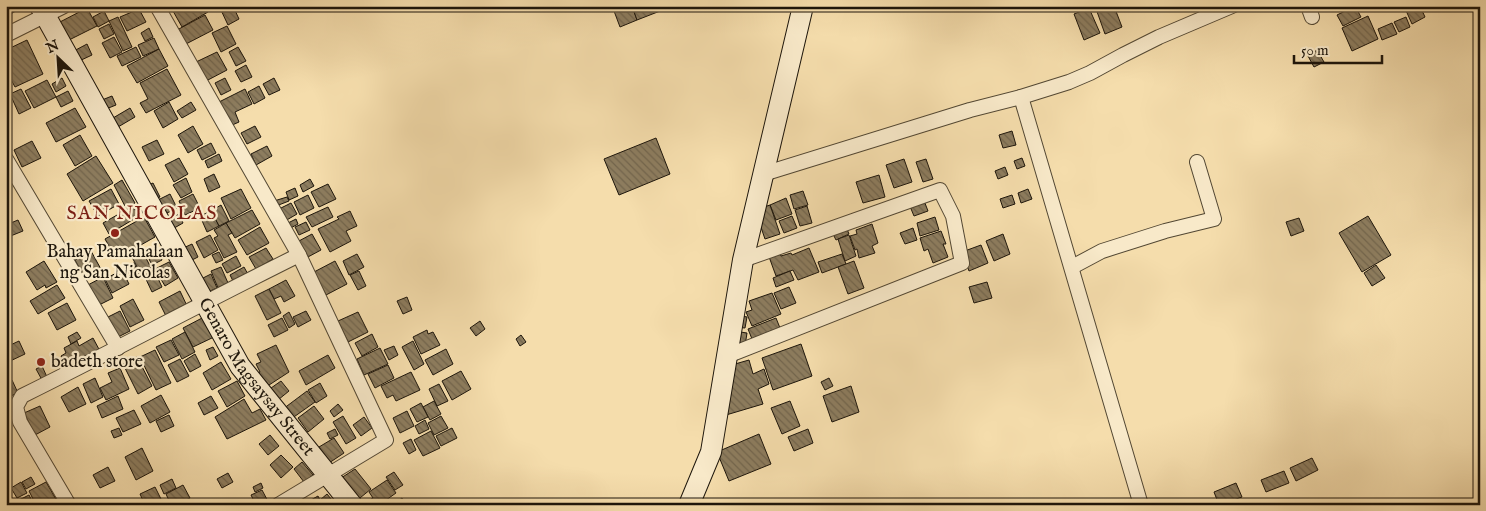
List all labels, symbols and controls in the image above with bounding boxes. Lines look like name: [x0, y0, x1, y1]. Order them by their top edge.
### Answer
north arrow: [32, 32, 82, 82]
scale bar: [1294, 32, 1381, 64]
text: N: [43, 36, 62, 58]
text: 50 m: [1301, 41, 1329, 60]
district label: SAN NICOLAS: [67, 201, 217, 226]
marker: Bahay Pamahalaan ng San Nicolas: [109, 227, 121, 239]
place label: Bahay Pamahalaan ng San Nicolas: [47, 241, 184, 285]
street label: Genaro Magsaysay Street: [193, 294, 320, 461]
place label: badeth store: [51, 351, 143, 374]
marker: badeth store: [35, 356, 47, 368]

